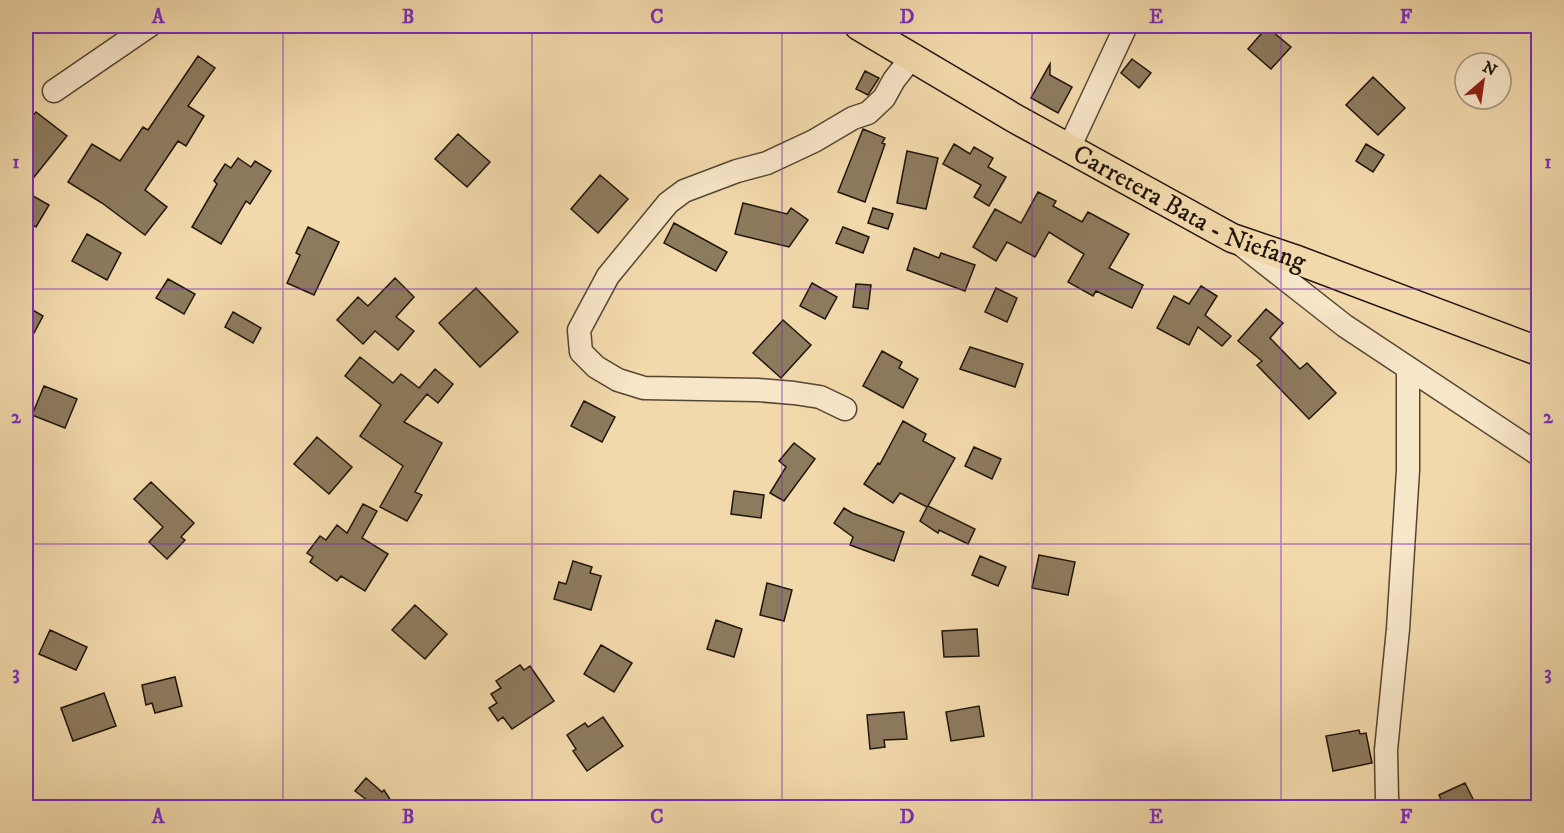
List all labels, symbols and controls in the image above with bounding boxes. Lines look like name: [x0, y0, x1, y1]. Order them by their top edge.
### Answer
text: A: [151, 5, 166, 30]
text: B: [402, 5, 414, 30]
text: C: [650, 5, 664, 30]
text: D: [900, 5, 915, 30]
text: E: [1149, 5, 1163, 30]
text: F: [1400, 5, 1413, 30]
north arrow: [1453, 51, 1513, 111]
text: N: [1479, 57, 1500, 81]
street label: Carretera Bata - Niefang: [1067, 137, 1311, 279]
text: 1: [12, 150, 20, 175]
text: 1: [1544, 150, 1552, 175]
text: 2: [11, 405, 22, 430]
text: 2: [1543, 405, 1554, 430]
text: 3: [12, 661, 20, 686]
text: 3: [1544, 661, 1552, 686]
text: A: [151, 805, 166, 830]
text: B: [402, 805, 414, 830]
text: C: [650, 805, 664, 830]
text: D: [900, 805, 915, 830]
text: E: [1149, 805, 1163, 830]
text: F: [1400, 805, 1413, 830]

